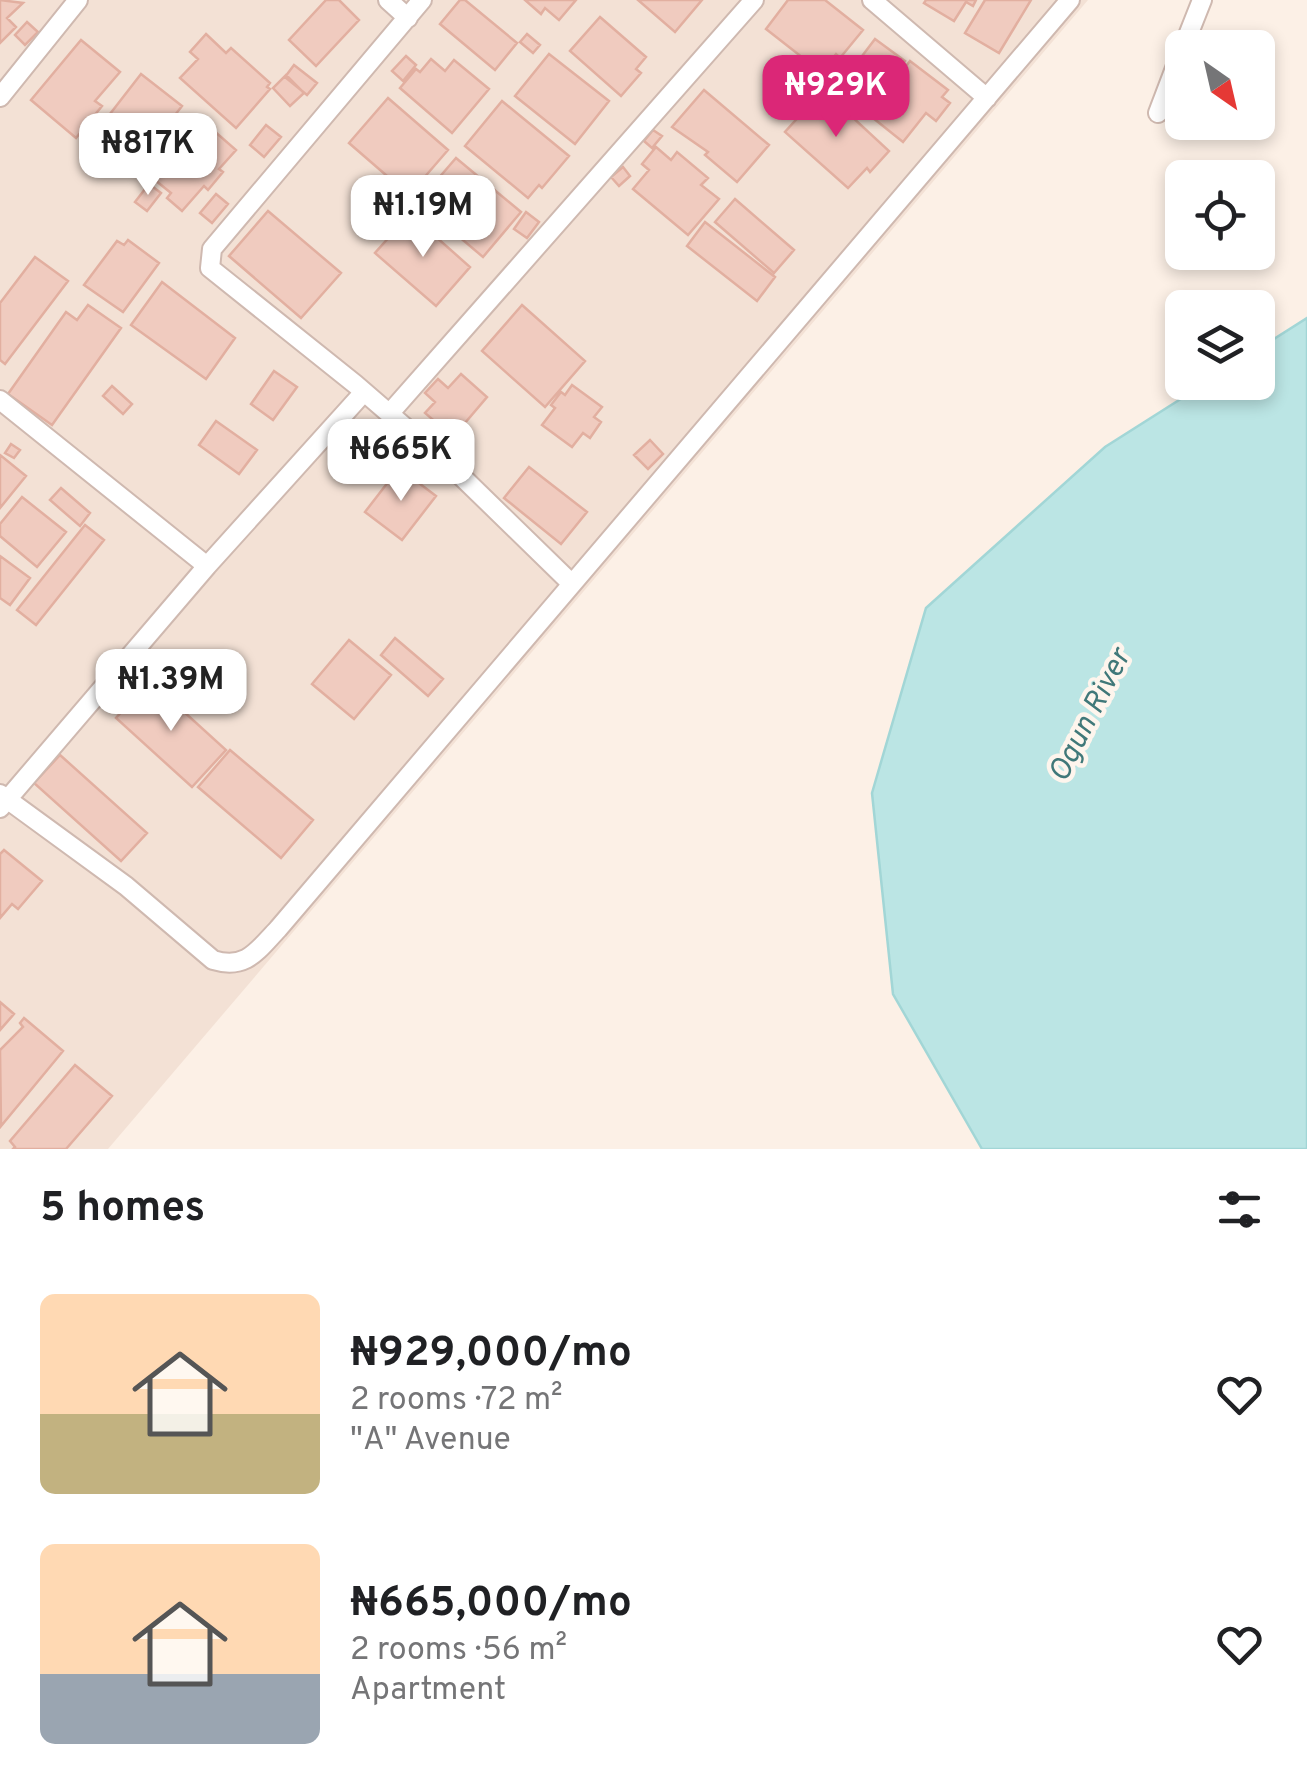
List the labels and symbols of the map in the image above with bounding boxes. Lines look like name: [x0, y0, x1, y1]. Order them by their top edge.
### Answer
north arrow: [1165, 30, 1275, 140]
pin: ₦929K: [766, 55, 906, 140]
pin: ₦817K: [78, 113, 218, 198]
pin: ₦1.19M: [342, 175, 504, 260]
pin: ₦665K: [331, 419, 471, 504]
water label: Ogun River: [1042, 641, 1141, 789]
pin: ₦1.39M: [90, 649, 252, 734]

